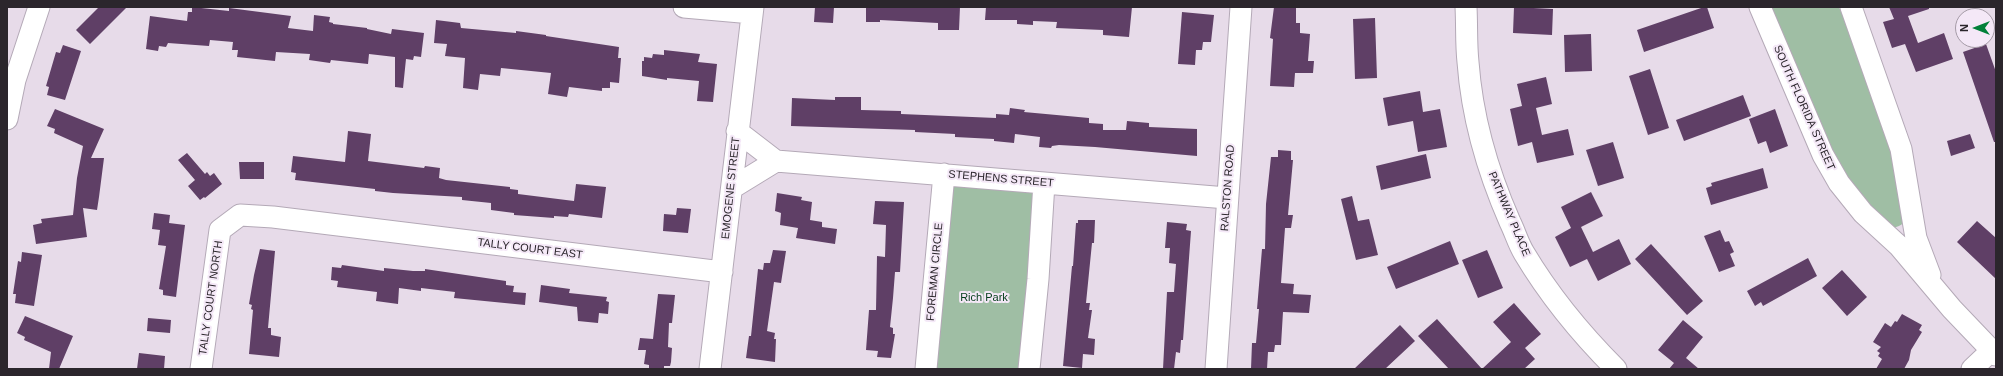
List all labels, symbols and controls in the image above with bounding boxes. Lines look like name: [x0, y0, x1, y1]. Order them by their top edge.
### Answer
north arrow: [1955, 8, 1995, 48]
text: N: [1958, 24, 1970, 32]
street label: SOUTH FLORIDA STREET: [1770, 43, 1838, 173]
street label: EMOGENE STREET: [719, 136, 743, 240]
street label: RALSTON ROAD: [1218, 144, 1238, 232]
street label: STEPHENS STREET: [948, 168, 1054, 190]
street label: PATHWAY PLACE: [1485, 170, 1533, 258]
street label: FOREMAN CIRCLE: [924, 222, 946, 322]
street label: TALLY COURT EAST: [477, 236, 583, 262]
street label: TALLY COURT NORTH: [196, 240, 226, 356]
park label: Rich Park: [960, 291, 1008, 305]

